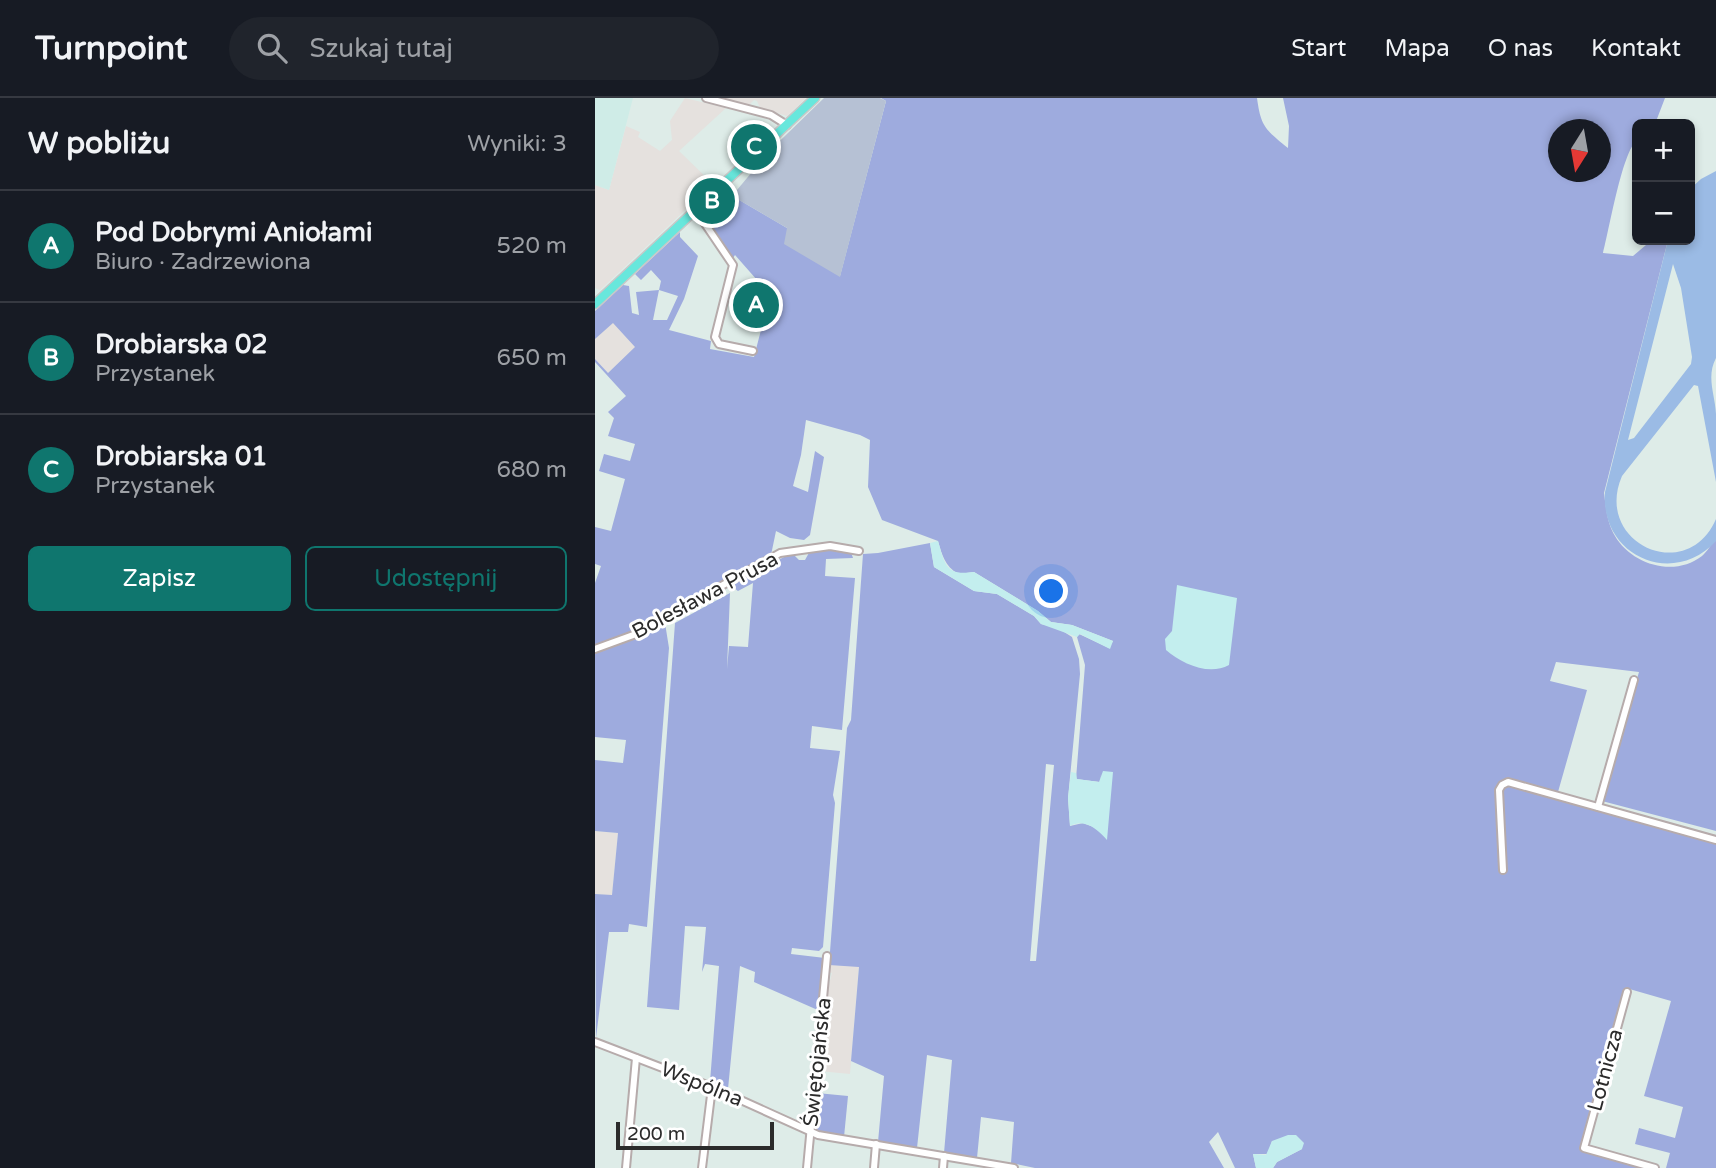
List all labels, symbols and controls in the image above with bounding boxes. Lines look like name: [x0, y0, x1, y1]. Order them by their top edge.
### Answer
search box: [229, 17, 719, 80]
text: Turnpoint: [35, 29, 187, 68]
icon: search: [253, 29, 291, 67]
text: Szukaj tutaj: [309, 33, 453, 64]
text: Start: [1291, 34, 1346, 63]
text: Mapa: [1384, 34, 1450, 63]
text: O nas: [1488, 34, 1553, 63]
text: Kontakt: [1591, 34, 1681, 63]
north arrow: [1548, 119, 1611, 182]
map controls: [1632, 119, 1695, 245]
button: +: [1632, 119, 1695, 182]
pin: C: [731, 121, 777, 173]
text: W pobliżu: [28, 125, 170, 162]
text: Wyniki: 3: [467, 130, 567, 158]
pin: B: [689, 175, 735, 227]
button: −: [1632, 182, 1695, 245]
text: Pod Dobrymi Aniołami: [95, 217, 372, 248]
text: A: [42, 232, 60, 260]
text: 520 m: [497, 232, 567, 260]
text: Biuro · Zadrzewiona: [95, 248, 311, 276]
pin: A: [733, 279, 779, 331]
text: Drobiarska 02: [95, 329, 268, 360]
text: B: [43, 344, 59, 372]
text: 650 m: [497, 344, 567, 372]
text: Przystanek: [95, 360, 215, 388]
text: Drobiarska 01: [95, 441, 268, 472]
text: C: [43, 456, 59, 484]
text: 680 m: [497, 456, 567, 484]
text: Przystanek: [95, 472, 215, 500]
button: Zapisz: [28, 546, 291, 611]
button: Udostępnij: [305, 546, 567, 611]
street label: Bolesława Prusa: [628, 546, 783, 644]
your location: [1034, 574, 1068, 608]
street label: Świętojańska: [798, 996, 837, 1128]
street label: Lotnicza: [1583, 1026, 1628, 1114]
street label: Wspólna: [657, 1057, 747, 1112]
scale bar: [616, 1119, 773, 1151]
text: 200 m: [627, 1123, 685, 1145]

